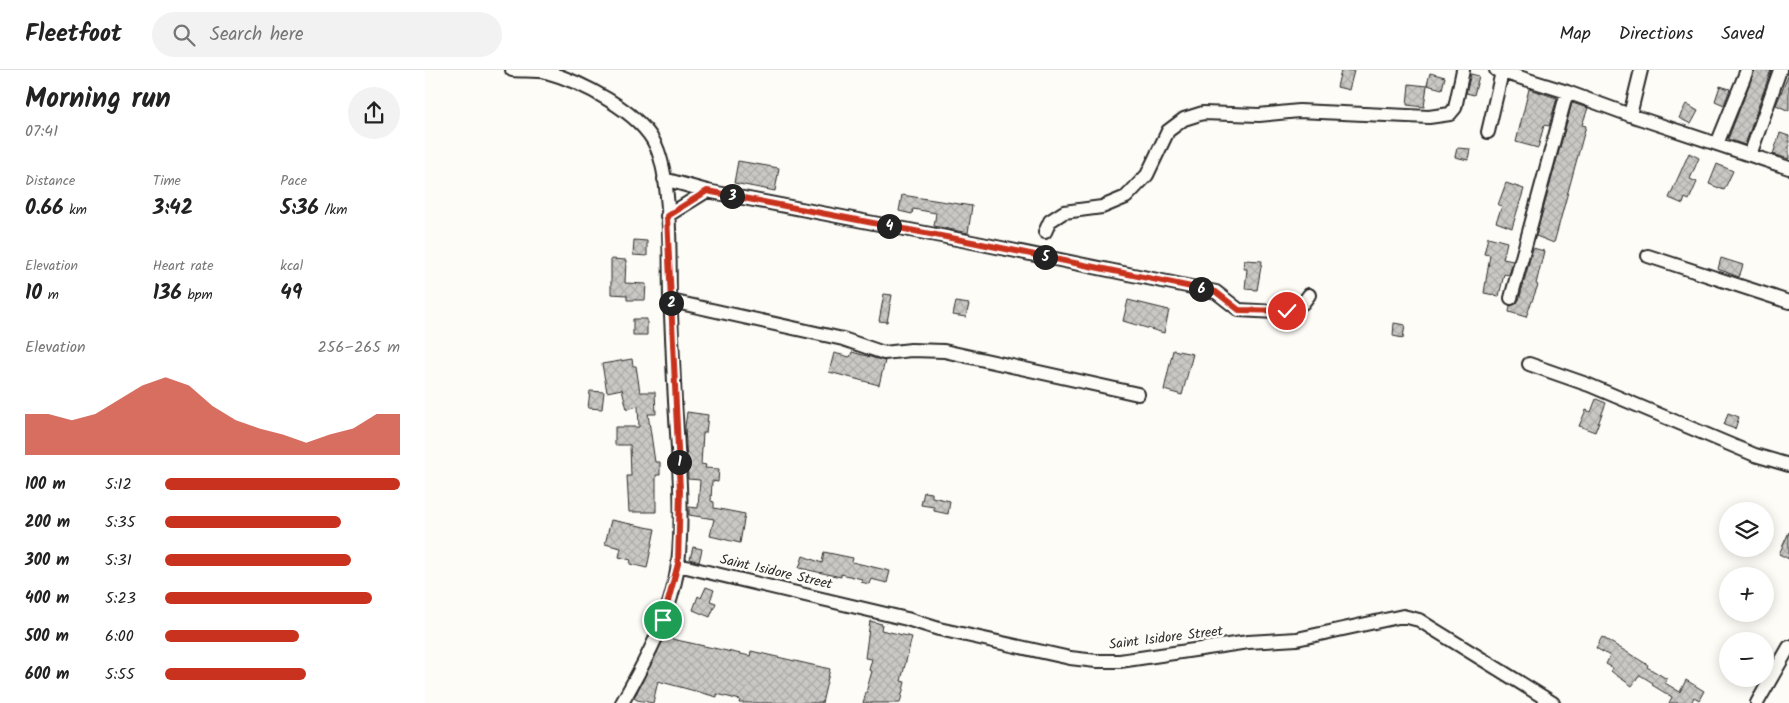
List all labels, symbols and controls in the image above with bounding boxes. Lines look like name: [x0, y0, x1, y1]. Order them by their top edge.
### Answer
search box: [152, 12, 502, 57]
text: Fleetfoot: [25, 15, 122, 54]
text: Search here: [210, 20, 303, 50]
text: Map: [1559, 20, 1591, 49]
text: Directions: [1619, 20, 1693, 49]
text: Saved: [1721, 20, 1764, 49]
icon: search: [170, 21, 198, 49]
text: Morning run: [25, 77, 171, 122]
button: share: [348, 87, 400, 139]
text: 07:41: [25, 119, 58, 144]
text: Distance: [25, 170, 75, 192]
text: Time: [153, 170, 181, 192]
text: Pace: [280, 170, 307, 192]
pin: 3: [719, 184, 745, 208]
text: 3: [729, 185, 736, 207]
text: 0.66: [25, 192, 64, 225]
text: 3:42: [153, 192, 193, 225]
text: 5:36: [280, 192, 319, 225]
text: km: [64, 199, 87, 221]
text: /km: [319, 199, 347, 221]
pin: 4: [877, 214, 901, 238]
text: 4: [886, 215, 893, 237]
pin: 5: [1033, 244, 1057, 270]
text: 5: [1042, 246, 1049, 268]
text: Elevation: [25, 255, 78, 277]
text: Heart rate: [153, 255, 214, 277]
text: kcal: [280, 255, 303, 277]
pin: 6: [1189, 276, 1213, 302]
text: 10: [25, 277, 42, 310]
text: 136: [153, 277, 182, 310]
text: 49: [280, 277, 302, 310]
text: 6: [1198, 278, 1205, 300]
text: m: [42, 284, 59, 306]
text: bpm: [182, 284, 213, 306]
pin: 2: [659, 290, 683, 316]
pin: [1266, 290, 1308, 332]
text: 2: [667, 292, 676, 314]
icon: check: [1273, 297, 1301, 325]
text: Elevation: [25, 335, 86, 360]
text: 256–265 m: [318, 335, 400, 360]
pin: 1: [667, 450, 691, 474]
text: 1: [677, 451, 682, 473]
text: 100 m: [25, 472, 66, 497]
text: 5:12: [105, 472, 132, 497]
map controls: [1719, 502, 1774, 687]
button: layers: [1719, 502, 1774, 557]
text: 200 m: [25, 510, 70, 535]
text: 5:35: [105, 510, 135, 535]
text: 300 m: [25, 548, 69, 573]
text: 5:31: [105, 548, 132, 573]
street label: Saint Isidore Street: [718, 548, 835, 596]
button: +: [1719, 567, 1774, 622]
text: 400 m: [25, 586, 69, 611]
text: 5:23: [105, 586, 136, 611]
pin: [642, 599, 684, 641]
icon: arrive: [649, 606, 677, 634]
street label: Saint Isidore Street: [1108, 620, 1225, 656]
text: 500 m: [25, 624, 69, 649]
text: 6:00: [105, 624, 134, 649]
button: −: [1719, 632, 1774, 687]
text: 600 m: [25, 662, 69, 687]
text: 5:55: [105, 662, 135, 687]

